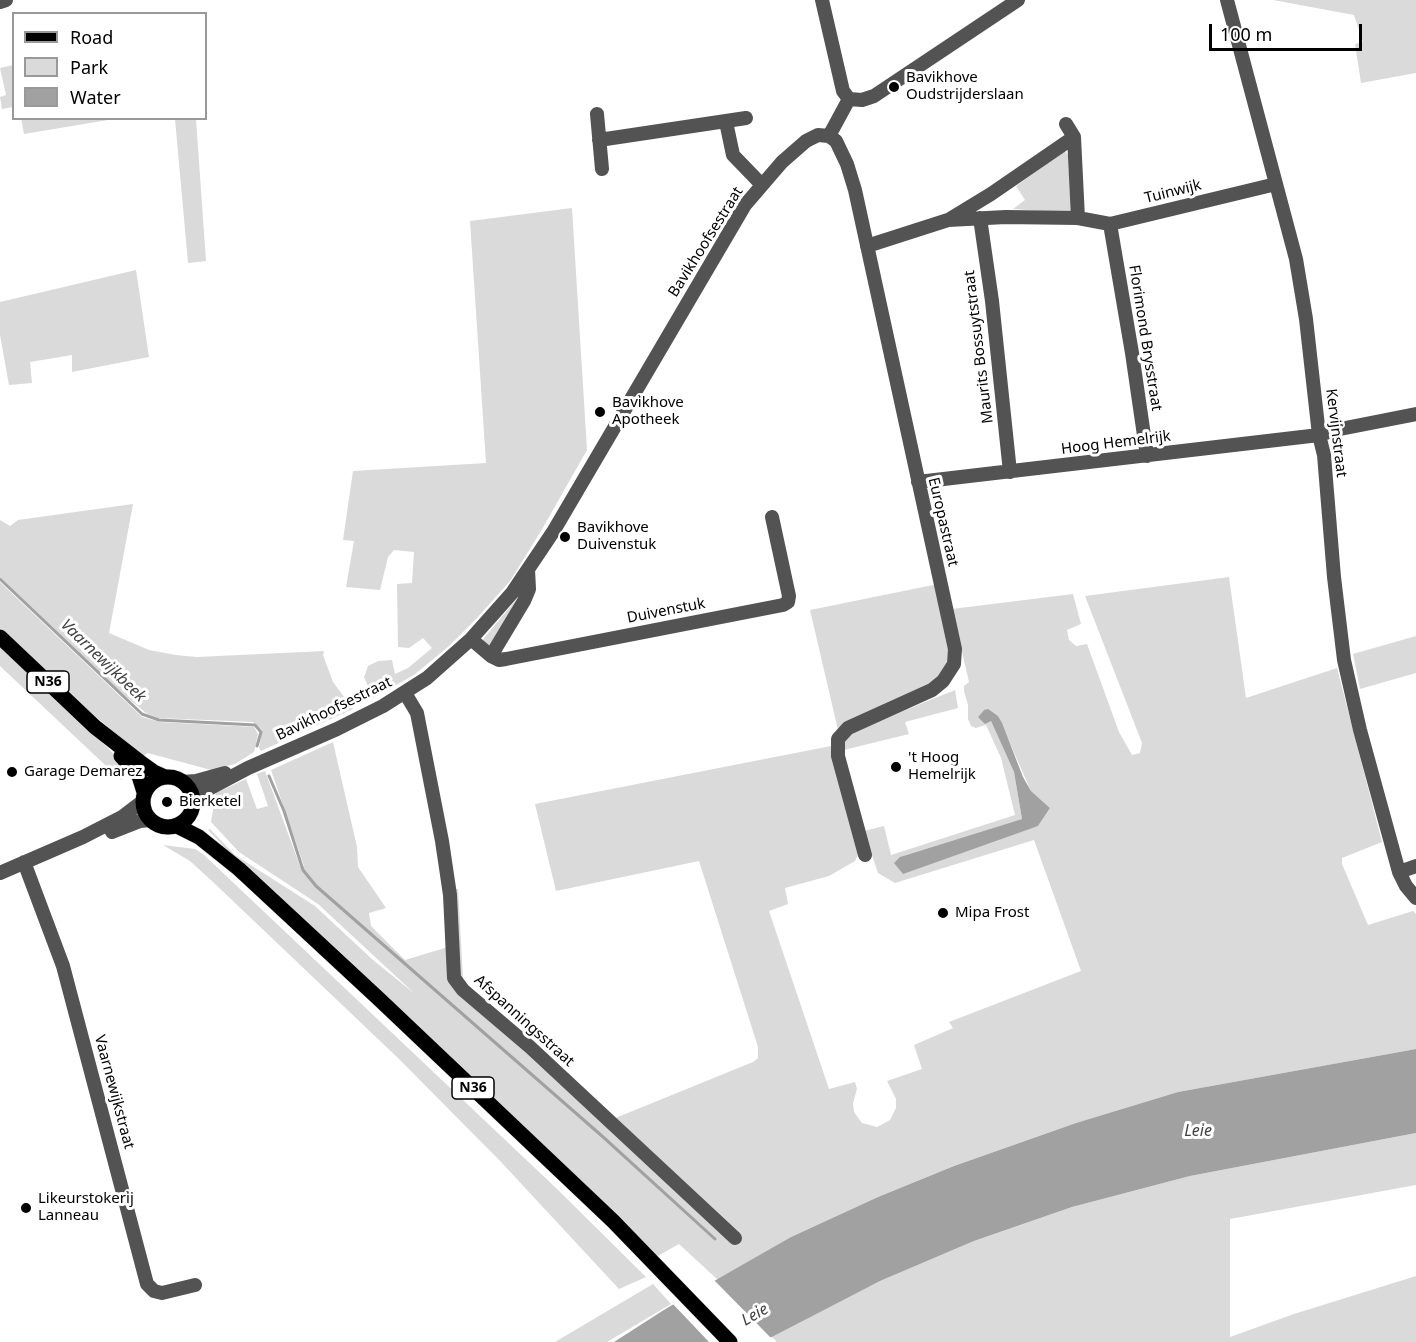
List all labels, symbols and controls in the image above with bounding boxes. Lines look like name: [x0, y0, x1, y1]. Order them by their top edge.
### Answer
legend: [12, 12, 207, 120]
scale bar: [1212, 12, 1365, 50]
text: 100 m: [1220, 22, 1272, 46]
text: Road: [70, 25, 113, 49]
text: Park: [70, 55, 108, 79]
place label: Bavikhove Oudstrijderslaan: [906, 69, 1024, 104]
marker: Bavikhove Oudstrijderslaan: [887, 80, 901, 94]
text: Water: [70, 85, 121, 109]
street label: Tuinwijk: [1143, 176, 1203, 208]
street label: Bavikhoofsestraat: [665, 184, 747, 300]
street label: Florimond Brysstraat: [1125, 264, 1165, 412]
street label: Maurits Bossuytstraat: [961, 269, 997, 425]
street label: Kervijnstraat: [1322, 388, 1350, 478]
place label: Bavikhove Apotheek: [612, 394, 684, 429]
marker: Bavikhove Apotheek: [593, 405, 607, 419]
street label: Hoog Hemelrijk: [1060, 427, 1172, 459]
street label: Europastraat: [924, 476, 962, 568]
place label: Bavikhove Duivenstuk: [577, 519, 656, 554]
marker: Bavikhove Duivenstuk: [558, 530, 572, 544]
street label: Duivenstuk: [625, 595, 707, 627]
water label: Vaarnewijkbeek: [56, 616, 150, 706]
road number: N36: [27, 671, 69, 693]
street label: Bavikhoofsestraat: [273, 673, 395, 745]
place label: 't Hoog Hemelrijk: [908, 749, 976, 784]
marker: 't Hoog Hemelrijk: [889, 760, 903, 774]
place label: Garage Demarez: [24, 763, 142, 781]
marker: Garage Demarez: [5, 765, 19, 779]
place label: Bierketel: [179, 793, 241, 811]
marker: Bierketel: [160, 795, 174, 809]
place label: Mipa Frost: [955, 904, 1029, 922]
marker: Mipa Frost: [936, 906, 950, 920]
street label: Afspanningsstraat: [470, 971, 578, 1071]
street label: Vaarnewijkstraat: [90, 1033, 138, 1151]
road number: N36: [452, 1077, 494, 1099]
water label: Leie: [1184, 1121, 1212, 1141]
place label: Likeurstokerij Lanneau: [38, 1190, 134, 1225]
marker: Likeurstokerij Lanneau: [19, 1201, 33, 1215]
water label: Leie: [738, 1300, 772, 1330]

